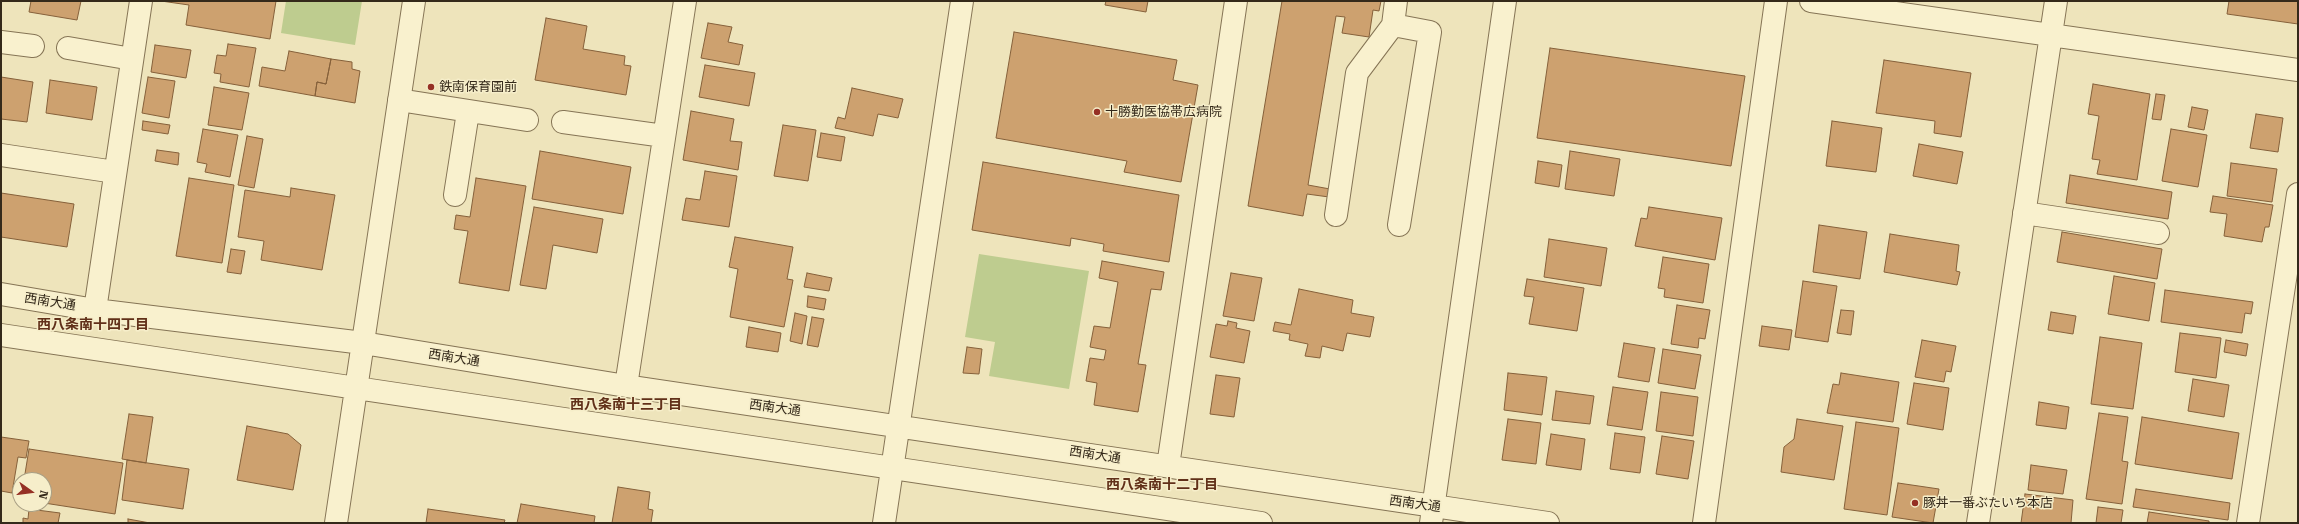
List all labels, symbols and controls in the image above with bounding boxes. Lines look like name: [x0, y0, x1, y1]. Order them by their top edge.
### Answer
place label: 鉄南保育園前: [439, 79, 517, 95]
marker: 鉄南保育園前: [426, 82, 436, 92]
place label: 十勝勤医協帯広病院: [1105, 104, 1222, 120]
marker: 十勝勤医協帯広病院: [1092, 107, 1102, 117]
street label: 西南大通: [23, 290, 77, 314]
district label: 西八条南十四丁目: [37, 317, 149, 333]
street label: 西南大通: [427, 346, 481, 370]
district label: 西八条南十三丁目: [570, 397, 682, 413]
street label: 西南大通: [748, 397, 802, 419]
street label: 西南大通: [1068, 443, 1122, 467]
north arrow: [12, 472, 52, 512]
district label: 西八条南十二丁目: [1106, 477, 1218, 493]
text: N: [36, 489, 50, 500]
street label: 西南大通: [1388, 493, 1442, 515]
place label: 豚丼一番ぶたいち本店: [1923, 495, 2053, 511]
marker: 豚丼一番ぶたいち本店: [1910, 498, 1920, 508]

